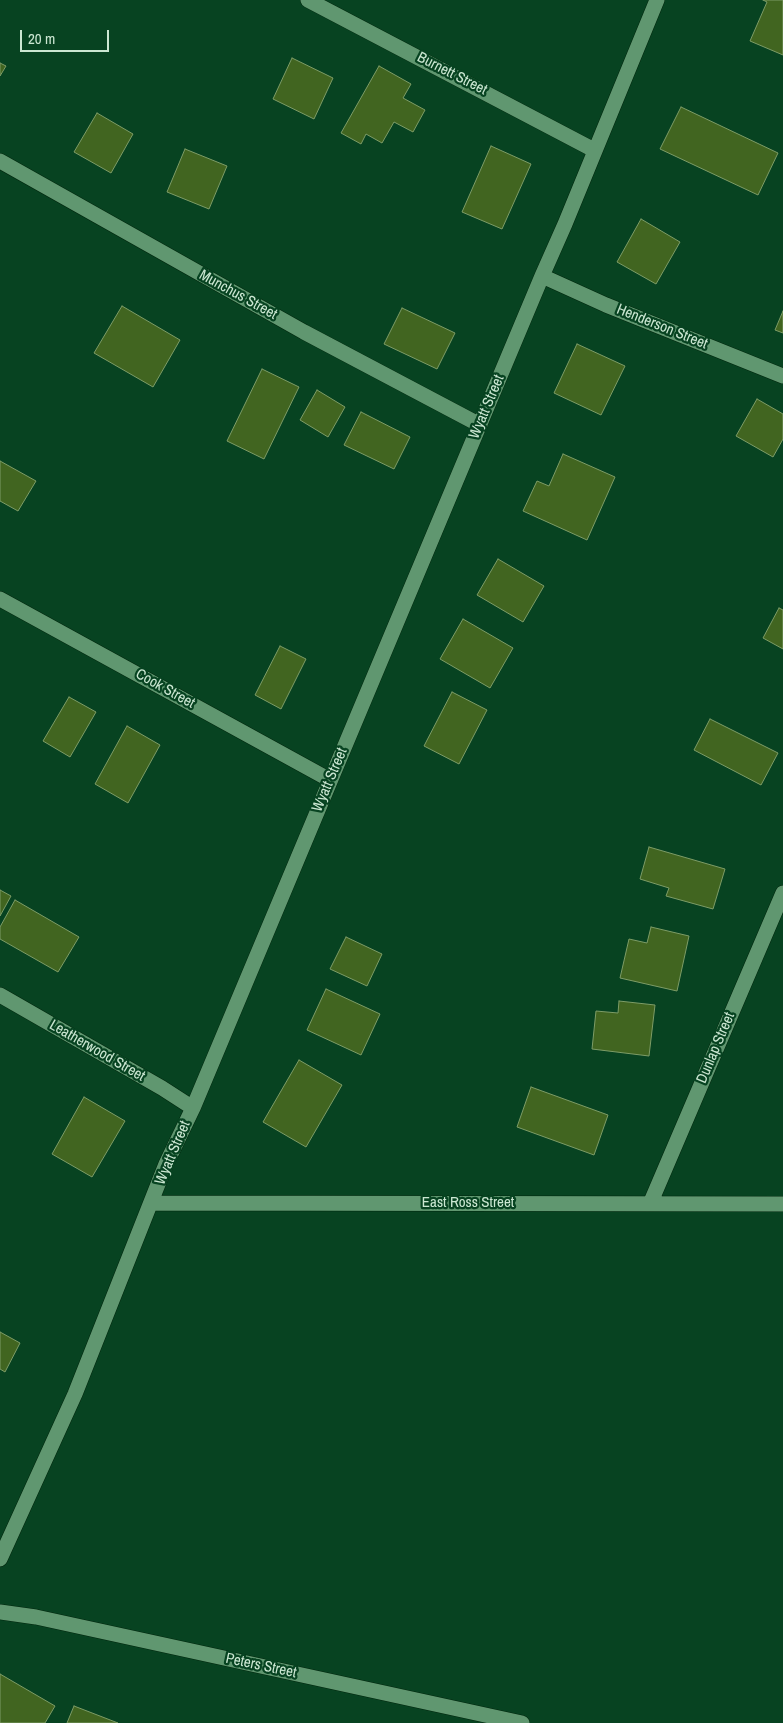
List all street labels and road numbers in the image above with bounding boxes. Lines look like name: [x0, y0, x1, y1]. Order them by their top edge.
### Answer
street label: Burnett Street: [414, 49, 490, 99]
street label: Munchus Street: [196, 266, 280, 324]
street label: Henderson Street: [614, 301, 710, 353]
street label: Wyatt Street: [466, 372, 508, 442]
street label: Cook Street: [132, 665, 198, 713]
street label: Wyatt Street: [309, 745, 351, 815]
street label: Dunlap Street: [693, 1010, 739, 1086]
street label: Leatherwood Street: [46, 1016, 148, 1086]
street label: Wyatt Street: [152, 1118, 194, 1188]
street label: East Ross Street: [422, 1194, 514, 1212]
street label: Peters Street: [224, 1650, 298, 1682]

